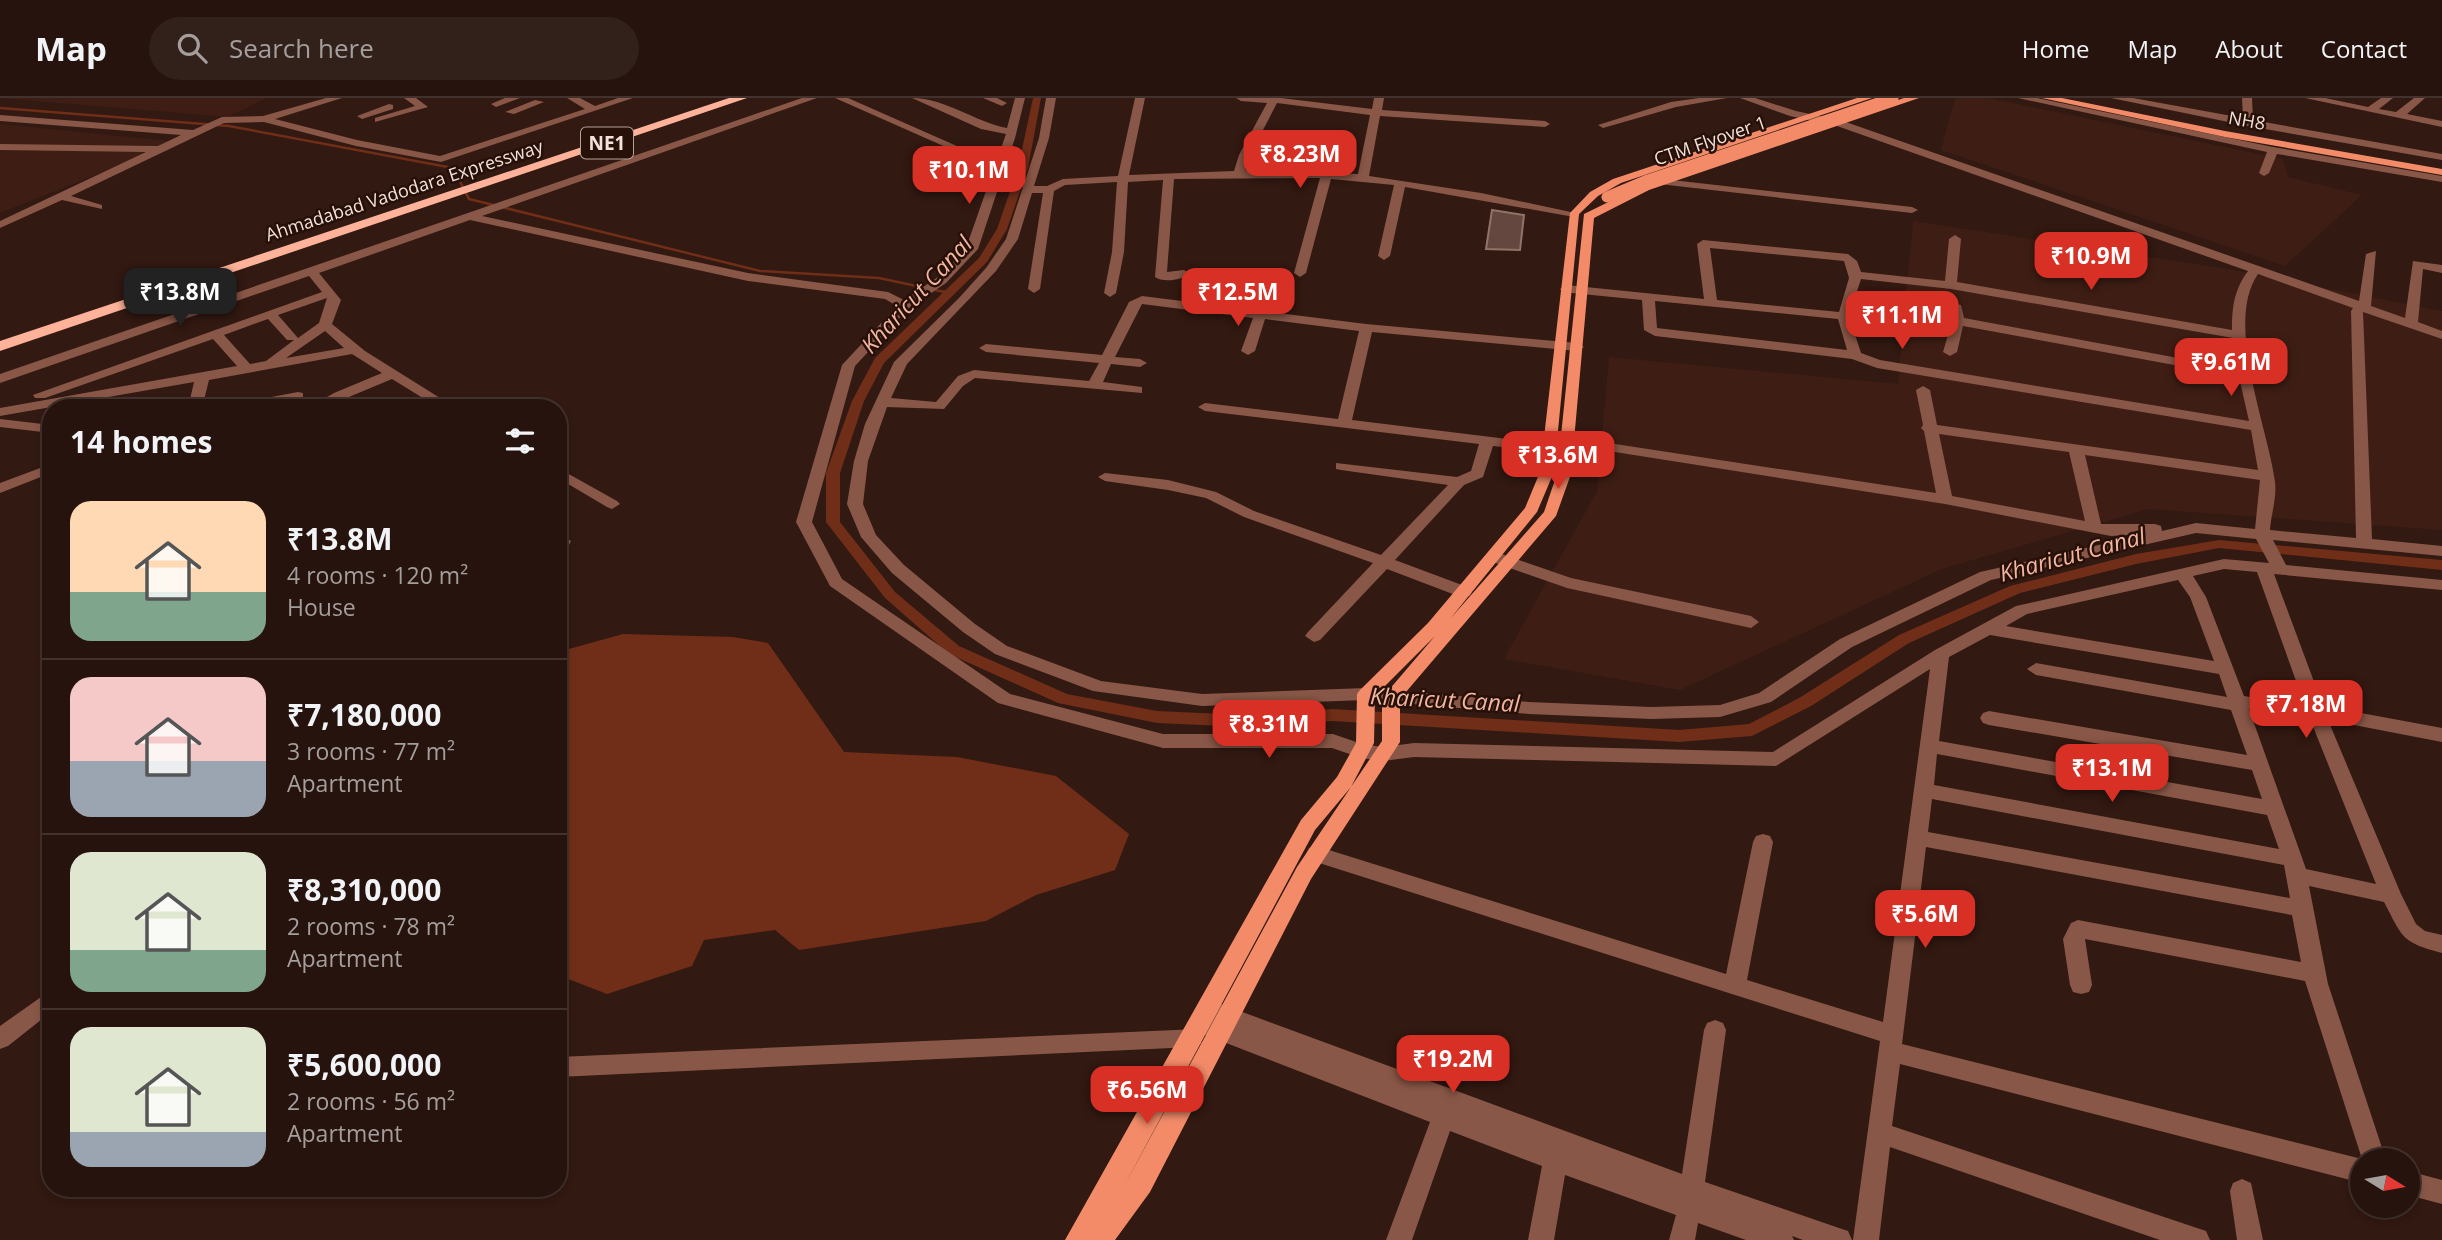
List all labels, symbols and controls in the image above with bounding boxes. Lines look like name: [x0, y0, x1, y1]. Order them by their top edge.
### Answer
search box: [149, 17, 639, 80]
text: Map: [35, 26, 107, 71]
icon: search: [173, 29, 211, 67]
text: Search here: [229, 30, 374, 66]
text: Home: [2022, 32, 2090, 65]
text: Map: [2128, 32, 2177, 65]
text: About: [2215, 32, 2283, 65]
text: Contact: [2321, 32, 2407, 65]
street label: NH8: [2227, 105, 2267, 135]
street label: CTM Flyover 1: [1651, 110, 1769, 170]
road number: NE1: [581, 128, 633, 158]
pin: ₹8.23M: [1243, 130, 1357, 190]
street label: Ahmadabad Vadodara Expressway: [262, 133, 547, 246]
text: ₹8.23M: [1260, 137, 1340, 169]
pin: ₹10.1M: [912, 146, 1026, 206]
text: ₹10.1M: [929, 153, 1009, 185]
water label: Kharicut Canal: [853, 227, 980, 360]
pin: ₹10.9M: [2034, 232, 2148, 292]
text: ₹10.9M: [2051, 239, 2131, 271]
pin: ₹13.8M: [123, 268, 237, 328]
pin: ₹12.5M: [1181, 268, 1295, 328]
text: ₹13.8M: [140, 275, 220, 307]
text: ₹12.5M: [1198, 275, 1278, 307]
pin: ₹11.1M: [1845, 292, 1959, 351]
text: ₹11.1M: [1862, 298, 1942, 330]
pin: ₹9.61M: [2174, 338, 2288, 398]
text: ₹9.61M: [2191, 345, 2271, 377]
text: 14 homes: [70, 421, 213, 462]
icon: filters: [501, 422, 539, 460]
pin: ₹13.6M: [1501, 432, 1615, 491]
text: ₹13.6M: [1518, 438, 1598, 470]
text: ₹13.8M: [287, 518, 392, 559]
water label: Kharicut Canal: [1995, 519, 2150, 589]
icon: home: [126, 529, 210, 613]
text: 4 rooms · 120 m²: [287, 559, 468, 591]
text: House: [287, 591, 356, 623]
water label: Kharicut Canal: [1369, 679, 1522, 719]
pin: ₹7.18M: [2249, 680, 2363, 740]
text: ₹7.18M: [2266, 687, 2346, 719]
text: ₹7,180,000: [287, 694, 441, 735]
pin: ₹8.31M: [1212, 700, 1326, 760]
icon: home: [126, 705, 210, 789]
text: ₹8.31M: [1229, 707, 1309, 739]
text: 3 rooms · 77 m²: [287, 735, 455, 767]
pin: ₹13.1M: [2055, 744, 2169, 804]
text: ₹13.1M: [2072, 751, 2152, 783]
text: Apartment: [287, 767, 403, 799]
text: ₹8,310,000: [287, 869, 441, 910]
icon: home: [126, 880, 210, 964]
pin: ₹5.6M: [1876, 890, 1974, 950]
text: ₹5.6M: [1891, 897, 1959, 929]
text: 2 rooms · 78 m²: [287, 910, 455, 942]
text: Apartment: [287, 942, 403, 974]
pin: ₹19.2M: [1396, 1035, 1510, 1095]
text: ₹19.2M: [1413, 1042, 1493, 1074]
text: ₹5,600,000: [287, 1044, 441, 1085]
icon: home: [126, 1055, 210, 1139]
pin: ₹6.56M: [1090, 1066, 1204, 1126]
text: ₹6.56M: [1107, 1073, 1187, 1105]
text: 2 rooms · 56 m²: [287, 1085, 455, 1117]
text: Apartment: [287, 1117, 403, 1149]
north arrow: [2350, 1148, 2420, 1218]
map controls: [2350, 1148, 2420, 1218]

